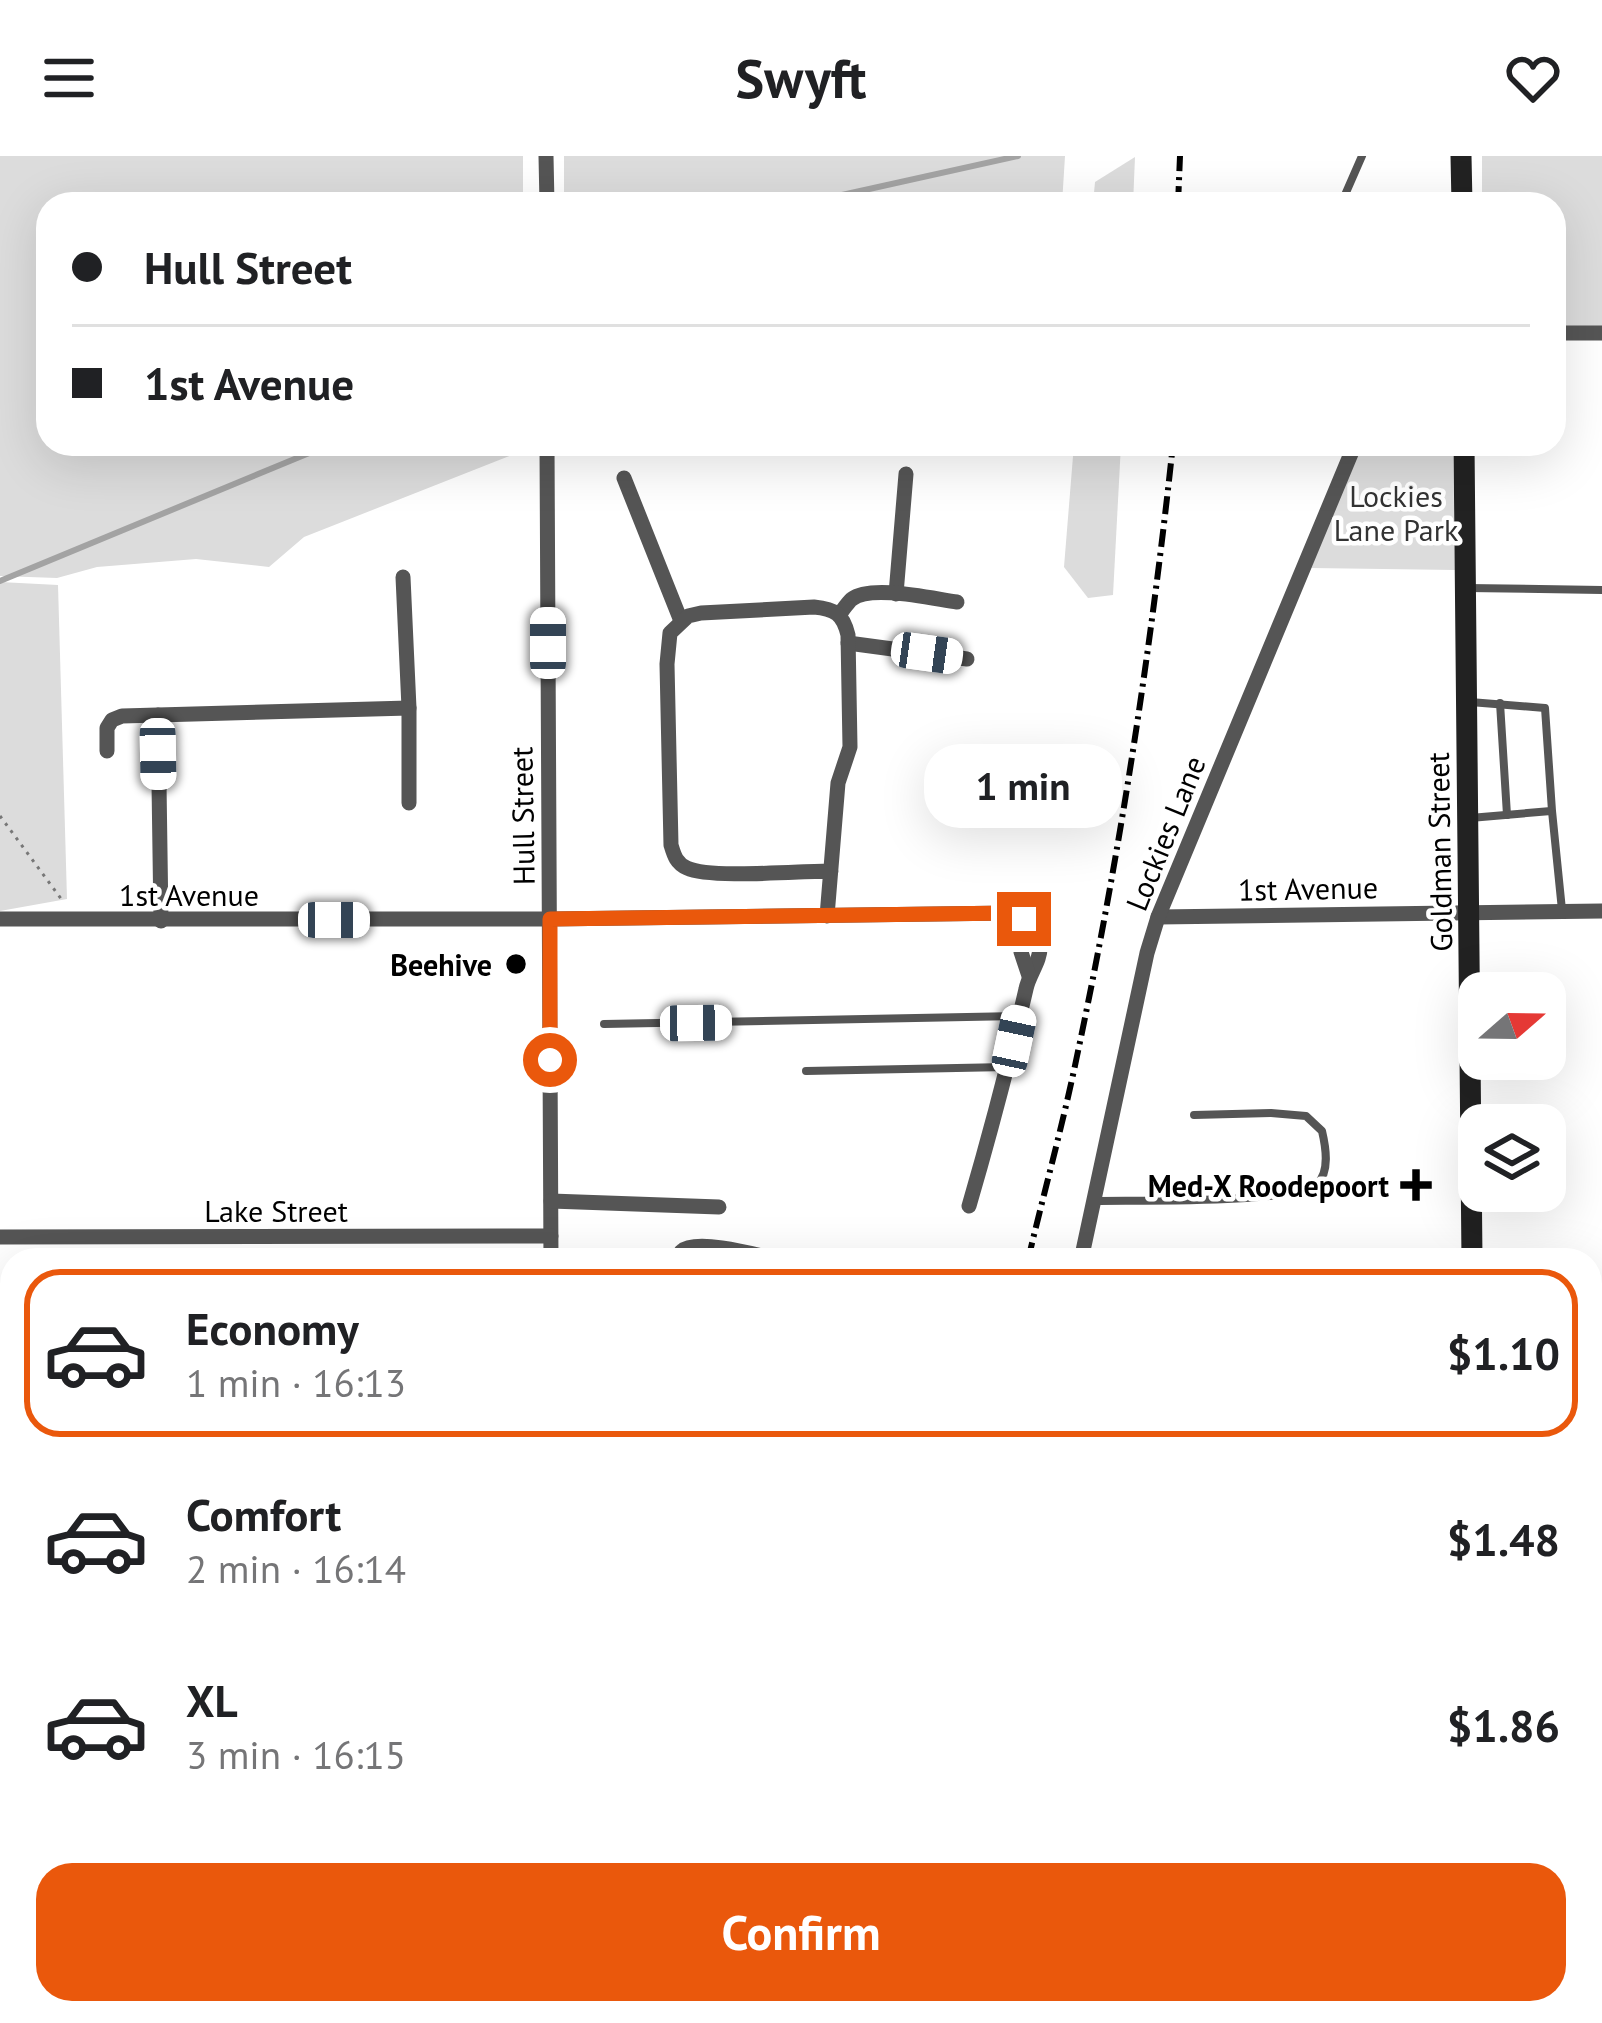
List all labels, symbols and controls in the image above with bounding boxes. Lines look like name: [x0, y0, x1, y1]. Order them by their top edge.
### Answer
text: Swyft: [736, 43, 866, 113]
icon: menu: [36, 45, 102, 111]
icon: heart: [1500, 45, 1566, 111]
text: Hull Street: [144, 238, 352, 296]
text: 1st Avenue: [144, 354, 354, 412]
park label: Lockies Lane Park: [1334, 476, 1459, 549]
car: [530, 607, 566, 679]
car: [889, 630, 965, 676]
car: [139, 718, 177, 790]
callout: 1 min: [925, 745, 1123, 829]
street label: Hull Street: [501, 746, 543, 886]
street label: Lockies Lane: [1116, 750, 1214, 916]
street label: Goldman Street: [1418, 752, 1460, 952]
text: 1 min: [975, 760, 1071, 811]
street label: 1st Avenue: [1238, 867, 1378, 909]
street label: 1st Avenue: [119, 875, 259, 914]
route end: [997, 892, 1051, 946]
car: [298, 902, 370, 938]
place label: Beehive: [390, 945, 492, 984]
marker: Beehive: [503, 951, 529, 977]
north arrow: [1458, 972, 1566, 1080]
map controls: [1458, 972, 1566, 1212]
car: [989, 1002, 1039, 1080]
car: [660, 1004, 732, 1042]
route start: [523, 1033, 577, 1087]
button: layers: [1458, 1104, 1566, 1212]
place label: Med-X Roodepoort: [1148, 1166, 1390, 1205]
marker: Med-X Roodepoort: [1400, 1169, 1432, 1201]
street label: Lake Street: [204, 1191, 348, 1230]
icon: car: [42, 1299, 150, 1407]
text: Economy: [186, 1299, 359, 1357]
text: $1.10: [1447, 1324, 1560, 1382]
text: 1 min · 16:13: [186, 1357, 406, 1408]
icon: car: [42, 1485, 150, 1593]
text: Comfort: [186, 1485, 341, 1543]
text: $1.48: [1447, 1510, 1560, 1568]
text: 2 min · 16:14: [186, 1543, 406, 1594]
icon: car: [42, 1671, 150, 1779]
text: XL: [186, 1671, 238, 1729]
text: $1.86: [1447, 1696, 1560, 1754]
text: 3 min · 16:15: [186, 1729, 406, 1780]
button: Confirm: [36, 1863, 1566, 2001]

